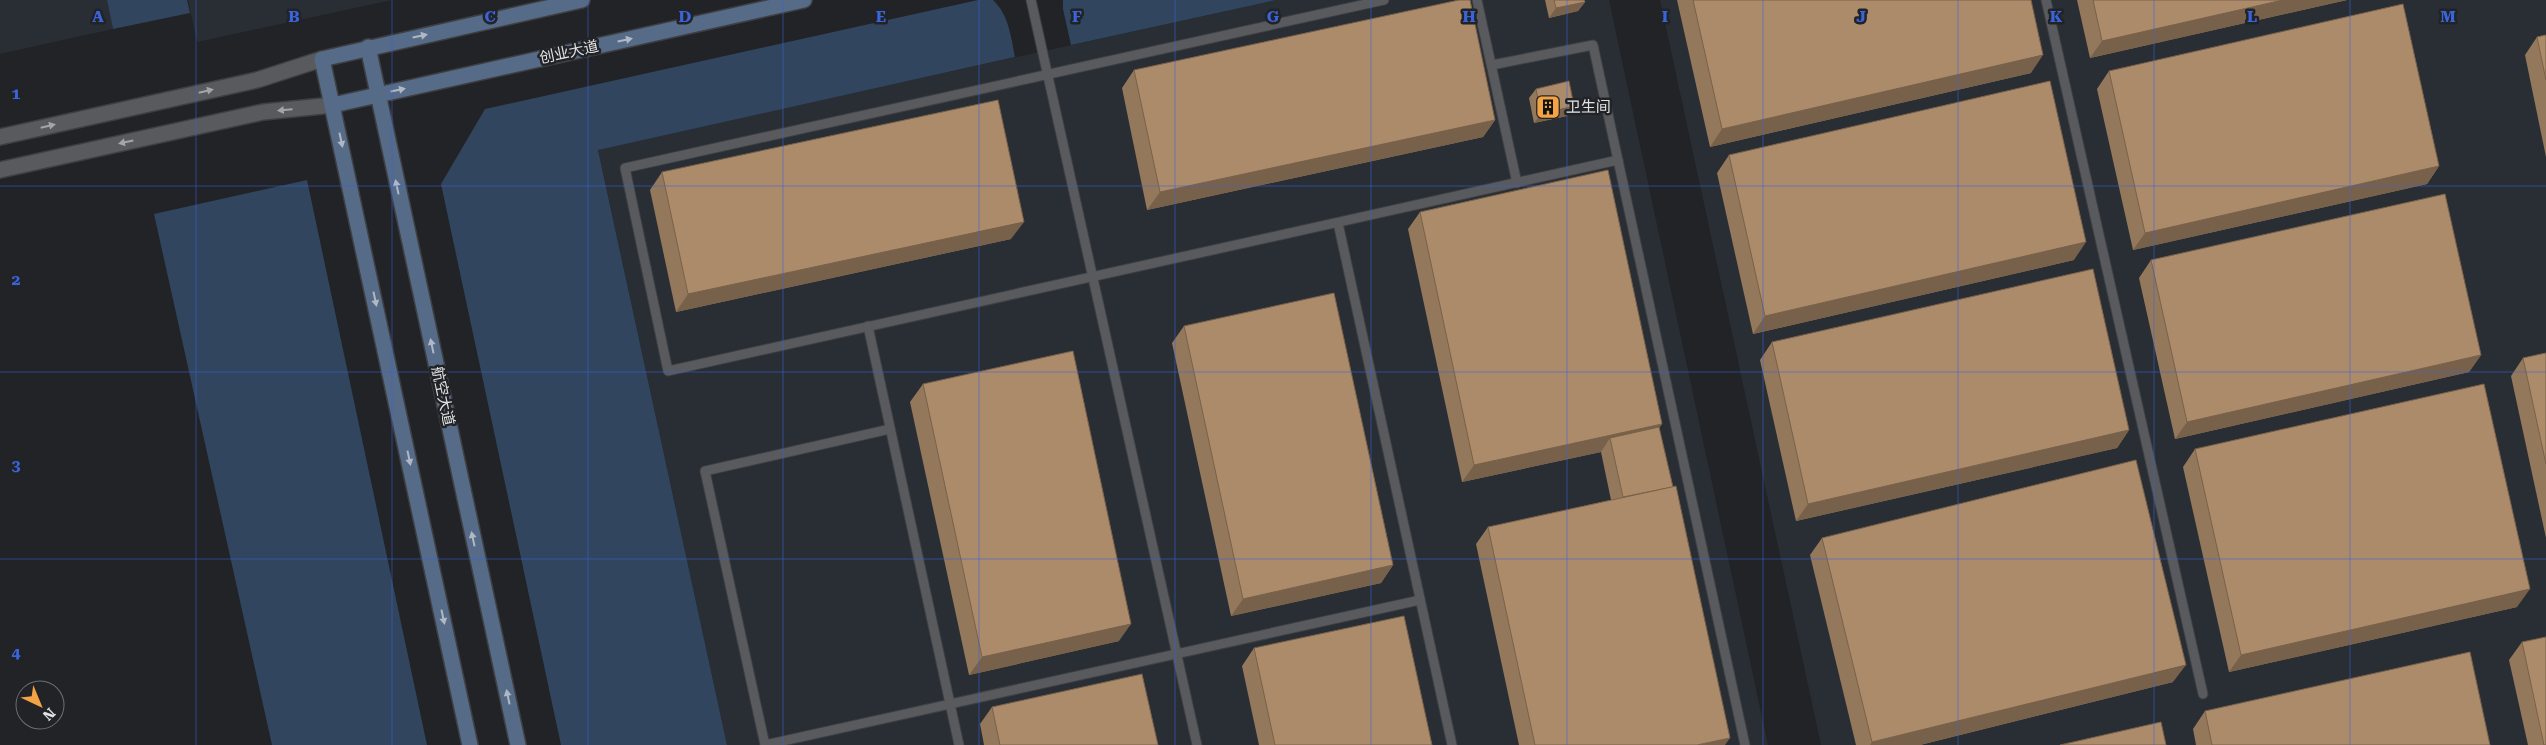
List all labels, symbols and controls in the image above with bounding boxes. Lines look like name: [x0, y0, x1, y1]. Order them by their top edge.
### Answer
text: A: [92, 7, 104, 26]
text: B: [288, 7, 300, 26]
text: C: [484, 7, 496, 26]
text: D: [679, 7, 692, 26]
text: E: [876, 7, 886, 26]
text: F: [1072, 7, 1082, 26]
text: G: [1267, 7, 1280, 26]
text: H: [1462, 7, 1476, 26]
text: I: [1662, 7, 1668, 26]
text: J: [1856, 7, 1866, 26]
text: K: [2050, 7, 2063, 26]
text: L: [2247, 7, 2257, 26]
text: M: [2440, 7, 2456, 26]
one-way arrow: [413, 32, 428, 40]
one-way arrow: [617, 36, 632, 44]
street label: 创业大道: [538, 37, 600, 67]
text: 1: [12, 84, 21, 103]
one-way arrow: [390, 86, 405, 94]
one-way arrow: [199, 87, 214, 95]
building icon: 卫生间: [1535, 94, 1561, 120]
place label: 卫生间: [1566, 98, 1611, 116]
one-way arrow: [277, 106, 293, 114]
one-way arrow: [40, 122, 55, 130]
one-way arrow: [337, 133, 345, 148]
one-way arrow: [118, 138, 133, 146]
one-way arrow: [393, 179, 401, 194]
text: 2: [12, 270, 21, 289]
one-way arrow: [371, 292, 379, 307]
one-way arrow: [427, 337, 435, 353]
street label: 航空大道: [428, 365, 458, 427]
one-way arrow: [405, 451, 413, 466]
text: 3: [12, 456, 21, 475]
one-way arrow: [469, 530, 477, 546]
one-way arrow: [439, 610, 447, 625]
text: 4: [12, 643, 21, 662]
north arrow: [15, 680, 65, 730]
one-way arrow: [504, 690, 512, 705]
text: N: [39, 705, 58, 724]

